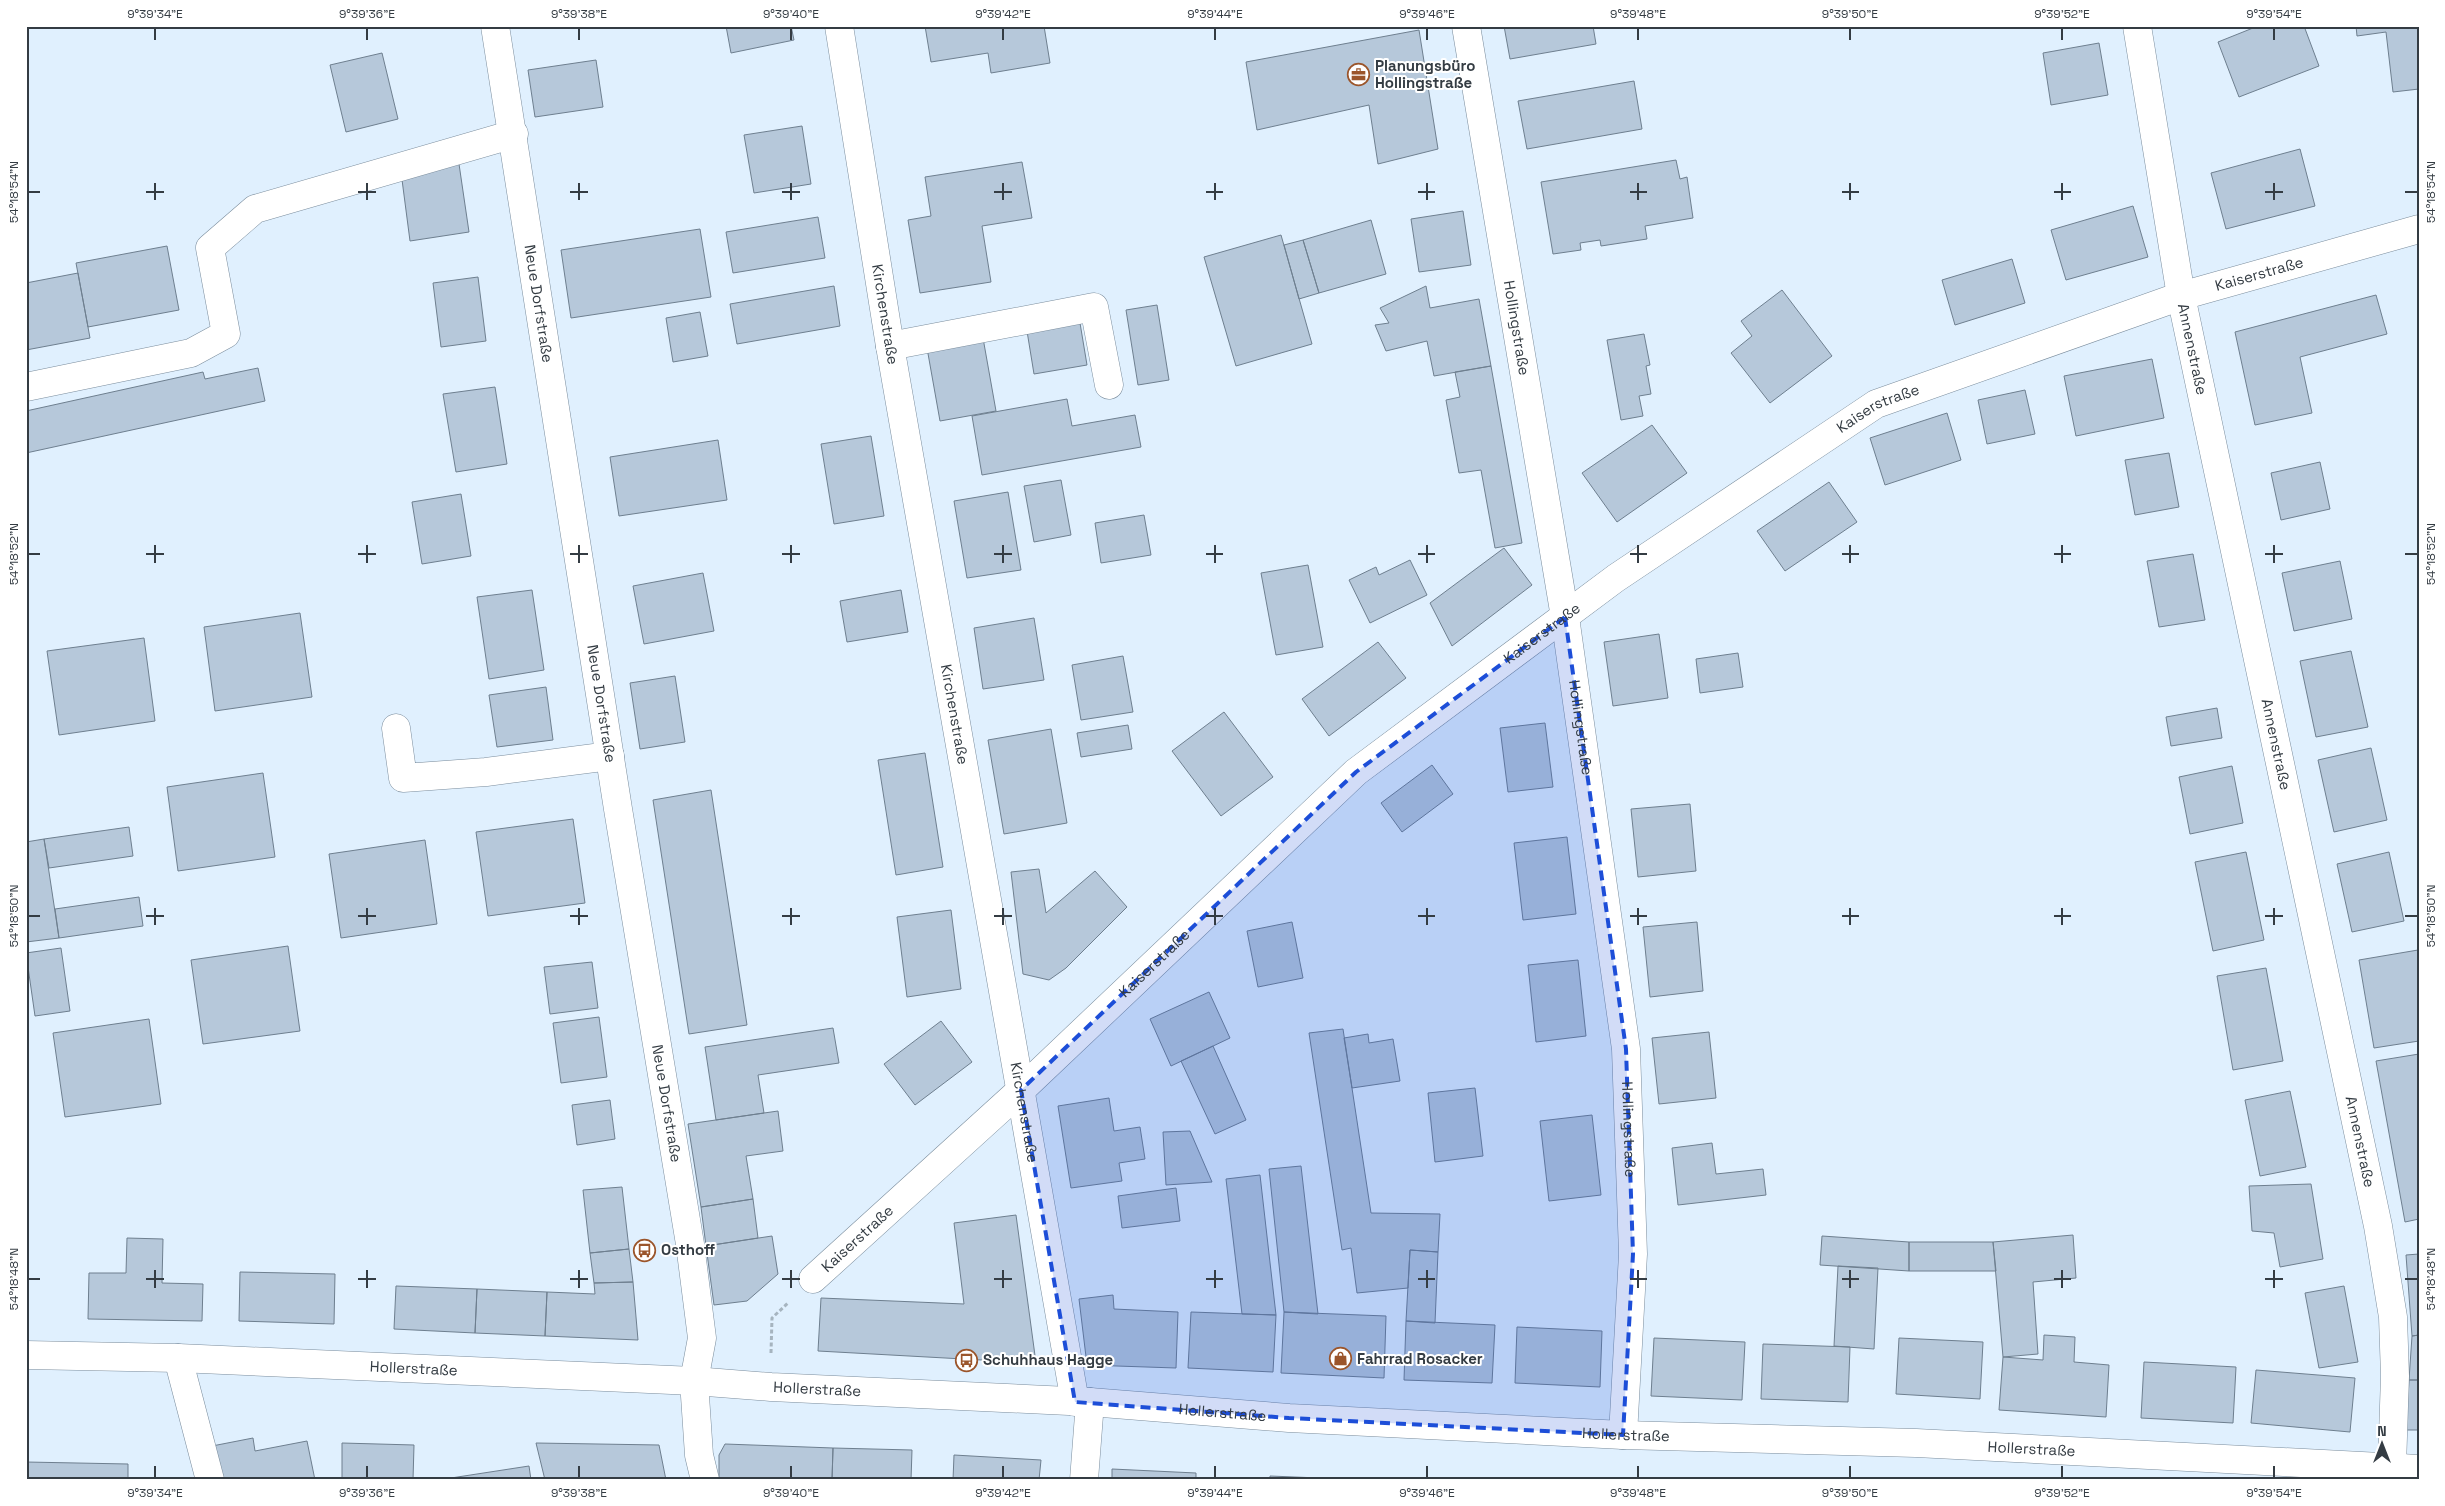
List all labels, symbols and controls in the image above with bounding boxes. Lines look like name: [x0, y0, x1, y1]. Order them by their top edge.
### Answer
text: 9°39'34"E: [127, 6, 183, 22]
text: 9°39'36"E: [339, 6, 395, 22]
text: 9°39'38"E: [551, 6, 607, 22]
text: 9°39'40"E: [763, 6, 819, 22]
text: 9°39'42"E: [975, 6, 1031, 22]
text: 9°39'44"E: [1187, 6, 1243, 22]
text: 9°39'46"E: [1399, 6, 1455, 22]
text: 9°39'48"E: [1610, 6, 1666, 22]
text: 9°39'50"E: [1822, 6, 1878, 22]
text: 9°39'52"E: [2034, 6, 2090, 22]
text: 9°39'54"E: [2246, 6, 2302, 22]
place label: Planungsbüro Hollingstraße: [1375, 56, 1475, 92]
office icon: Planungsbüro Hollingstraße: [1347, 63, 1371, 87]
text: 54°18'54"N: [6, 161, 22, 223]
text: 54°18'54"N: [2423, 161, 2439, 223]
street label: Neue Dorfstraße: [520, 243, 558, 364]
street label: Kaiserstraße: [2213, 252, 2305, 295]
street label: Kirchenstraße: [868, 263, 903, 366]
street label: Hollingstraße: [1500, 279, 1534, 377]
street label: Annenstraße: [2174, 302, 2212, 397]
street label: Kaiserstraße: [1833, 379, 1922, 437]
text: 54°18'52"N: [6, 523, 22, 585]
text: 54°18'52"N: [2423, 523, 2439, 585]
street label: Kaiserstraße: [1500, 598, 1584, 668]
street label: Neue Dorfstraße: [583, 643, 621, 764]
street label: Kirchenstraße: [937, 663, 973, 766]
street label: Hollingstraße: [1565, 679, 1597, 777]
street label: Annenstraße: [2258, 697, 2295, 792]
text: 54°18'50"N: [6, 885, 22, 947]
text: 54°18'50"N: [2423, 885, 2439, 947]
street label: Kaiserstraße: [1115, 925, 1194, 1001]
street label: Neue Dorfstraße: [648, 1043, 686, 1164]
street label: Kirchenstraße: [1007, 1061, 1043, 1164]
street label: Hollingstraße: [1618, 1081, 1640, 1178]
street label: Annenstraße: [2342, 1094, 2380, 1189]
street label: Kaiserstraße: [817, 1201, 897, 1276]
bus stop icon: Osthoff: [633, 1238, 657, 1262]
place label: Osthoff: [661, 1240, 716, 1259]
text: 54°18'48"N: [6, 1248, 22, 1310]
text: 54°18'48"N: [2423, 1248, 2439, 1310]
shop icon: Fahrrad Rosacker: [1329, 1347, 1353, 1371]
bus stop icon: Schuhhaus Hagge: [955, 1348, 979, 1372]
place label: Fahrrad Rosacker: [1357, 1349, 1483, 1368]
place label: Schuhhaus Hagge: [983, 1350, 1114, 1369]
street label: Hollerstraße: [369, 1357, 458, 1379]
street label: Hollerstraße: [773, 1377, 862, 1400]
street label: Hollerstraße: [1178, 1399, 1267, 1425]
north arrow: [2358, 1418, 2408, 1468]
text: N: [2377, 1422, 2387, 1440]
street label: Hollerstraße: [1581, 1423, 1670, 1445]
street label: Hollerstraße: [1987, 1437, 2076, 1460]
text: 9°39'34"E: [127, 1485, 183, 1501]
text: 9°39'36"E: [339, 1485, 395, 1501]
text: 9°39'38"E: [551, 1485, 607, 1501]
text: 9°39'40"E: [763, 1485, 819, 1501]
text: 9°39'42"E: [975, 1485, 1031, 1501]
text: 9°39'44"E: [1187, 1485, 1243, 1501]
text: 9°39'46"E: [1399, 1485, 1455, 1501]
text: 9°39'48"E: [1610, 1485, 1666, 1501]
text: 9°39'50"E: [1822, 1485, 1878, 1501]
text: 9°39'52"E: [2034, 1485, 2090, 1501]
text: 9°39'54"E: [2246, 1485, 2302, 1501]

